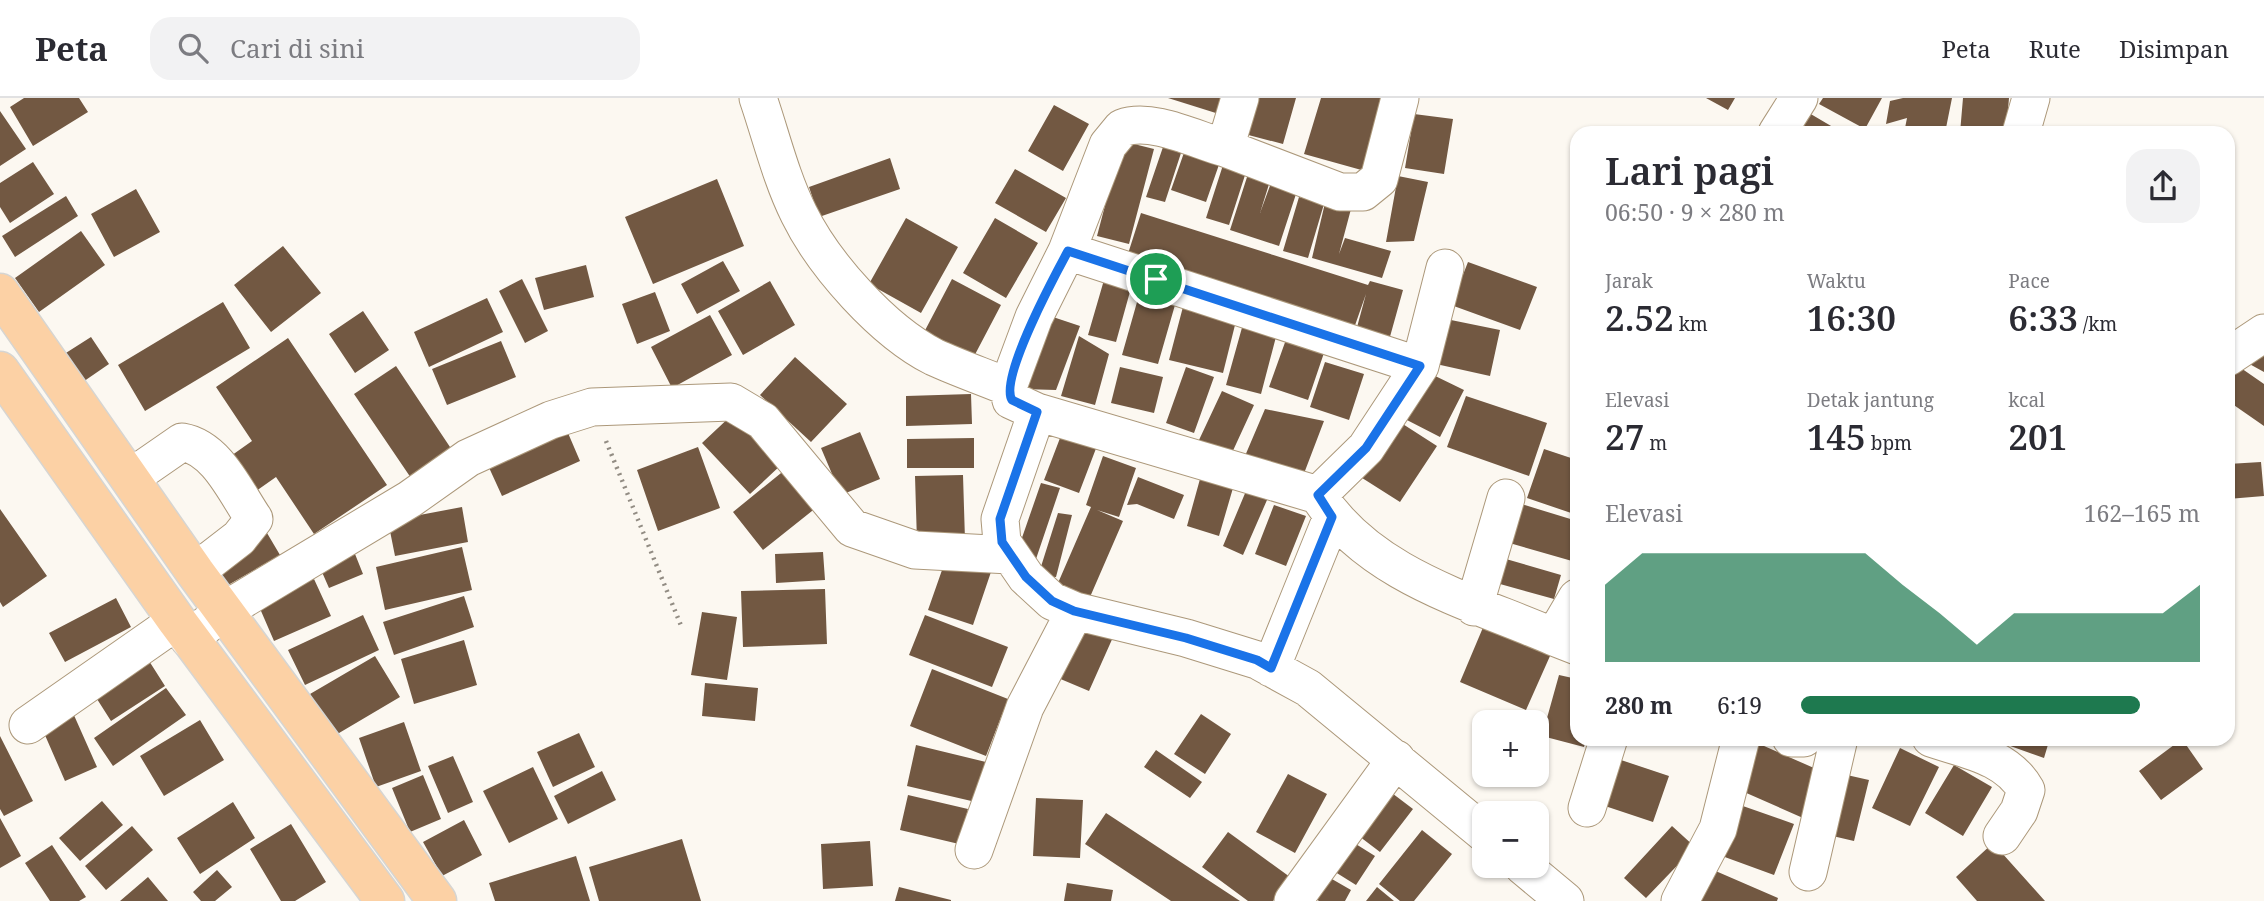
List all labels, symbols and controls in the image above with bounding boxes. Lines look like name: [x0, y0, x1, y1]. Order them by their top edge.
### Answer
search box: [150, 17, 640, 80]
text: Peta: [35, 26, 108, 71]
icon: search: [174, 29, 212, 67]
text: Cari di sini: [230, 30, 364, 66]
text: Peta: [1941, 32, 1991, 65]
text: Rute: [2029, 32, 2081, 65]
text: Disimpan: [2119, 32, 2229, 65]
text: Lari pagi: [1605, 144, 1774, 196]
button: share: [2126, 149, 2200, 223]
text: 06:50 · 9 × 280 m: [1605, 196, 1785, 228]
pin: [1126, 249, 1186, 309]
icon: arrive: [1137, 260, 1175, 298]
text: Jarak: [1605, 268, 1653, 294]
text: Waktu: [1807, 268, 1866, 294]
text: Pace: [2008, 268, 2050, 294]
text: 2.52: [1605, 294, 1674, 341]
text: 16:30: [1807, 294, 1896, 341]
text: 6:33: [2008, 294, 2078, 341]
text: km: [1674, 311, 1708, 337]
text: /km: [2078, 311, 2117, 337]
text: Elevasi: [1605, 387, 1669, 413]
text: Detak jantung: [1807, 387, 1934, 413]
text: kcal: [2008, 387, 2045, 413]
text: 27: [1605, 413, 1644, 460]
text: 145: [1807, 413, 1866, 460]
text: 201: [2008, 413, 2067, 460]
text: m: [1644, 430, 1667, 456]
text: bpm: [1866, 430, 1912, 456]
text: Elevasi: [1605, 497, 1683, 529]
text: 162–165 m: [2084, 497, 2200, 529]
text: 280 m: [1605, 689, 1673, 721]
text: 6:19: [1717, 689, 1762, 721]
map controls: [1472, 710, 1549, 878]
button: +: [1472, 710, 1549, 787]
button: −: [1472, 801, 1549, 878]

